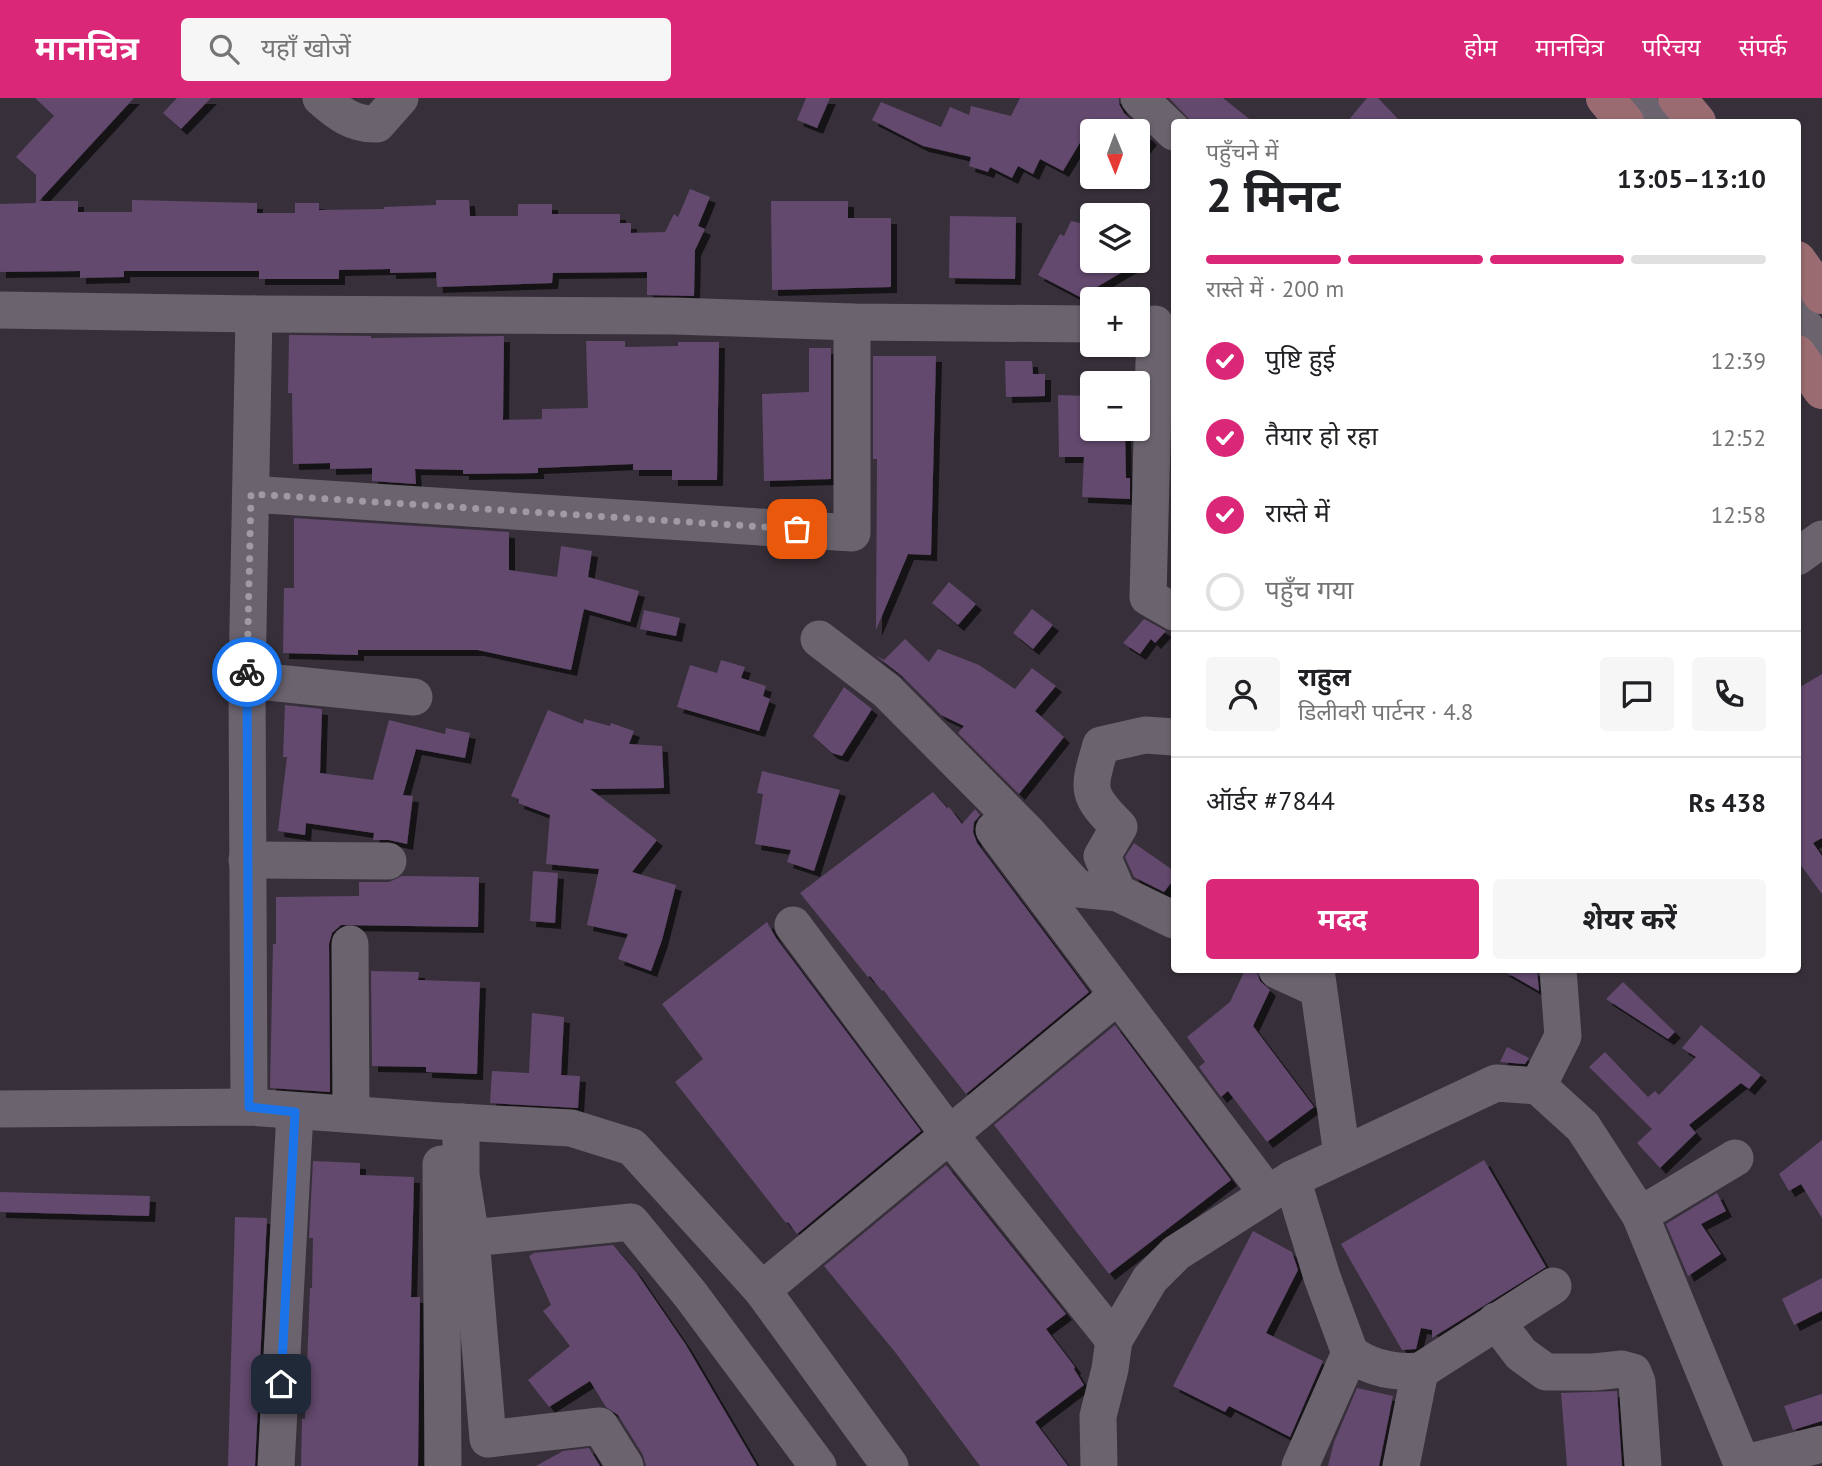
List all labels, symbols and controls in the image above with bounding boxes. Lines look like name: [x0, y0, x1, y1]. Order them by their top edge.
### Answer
search box: [181, 18, 671, 81]
text: मानचित्र: [35, 26, 139, 69]
icon: search: [205, 30, 243, 68]
text: यहाँ खोजें: [261, 31, 351, 64]
text: होम: [1464, 32, 1497, 63]
text: मानचित्र: [1535, 32, 1604, 63]
text: परिचय: [1642, 32, 1701, 63]
text: संपर्क: [1739, 32, 1787, 63]
north arrow: [1080, 119, 1150, 189]
map controls: [1080, 119, 1150, 441]
text: पहुँचने में: [1206, 137, 1279, 166]
text: 13:05–13:10: [1617, 162, 1766, 195]
text: 2 मिनट: [1206, 165, 1340, 225]
button: layers: [1080, 203, 1150, 273]
text: रास्ते में · 200 m: [1206, 274, 1344, 303]
button: +: [1080, 287, 1150, 357]
icon: check: [1206, 342, 1244, 380]
text: पुष्टि हुई: [1265, 342, 1335, 375]
text: 12:39: [1711, 346, 1766, 375]
button: −: [1080, 371, 1150, 441]
icon: check: [1206, 419, 1244, 457]
text: तैयार हो रहा: [1265, 419, 1378, 452]
text: 12:52: [1711, 423, 1766, 452]
icon: check: [1206, 496, 1244, 534]
text: रास्ते में: [1265, 496, 1330, 529]
pin: [767, 499, 827, 559]
text: 12:58: [1711, 500, 1766, 529]
icon: bag: [778, 510, 816, 548]
text: पहुँच गया: [1265, 573, 1353, 606]
courier: [212, 637, 282, 707]
icon: bike: [228, 653, 266, 691]
button: person: [1206, 657, 1280, 731]
button: chat: [1600, 657, 1674, 731]
button: phone: [1692, 657, 1766, 731]
text: राहुल: [1298, 660, 1351, 693]
text: डिलीवरी पार्टनर · 4.8: [1298, 697, 1473, 726]
text: ऑर्डर #7844: [1206, 784, 1335, 817]
text: Rs 438: [1689, 786, 1766, 819]
button: मदद: [1206, 879, 1479, 959]
button: शेयर करें: [1493, 879, 1766, 959]
pin: [251, 1354, 311, 1414]
icon: home: [262, 1365, 300, 1403]

